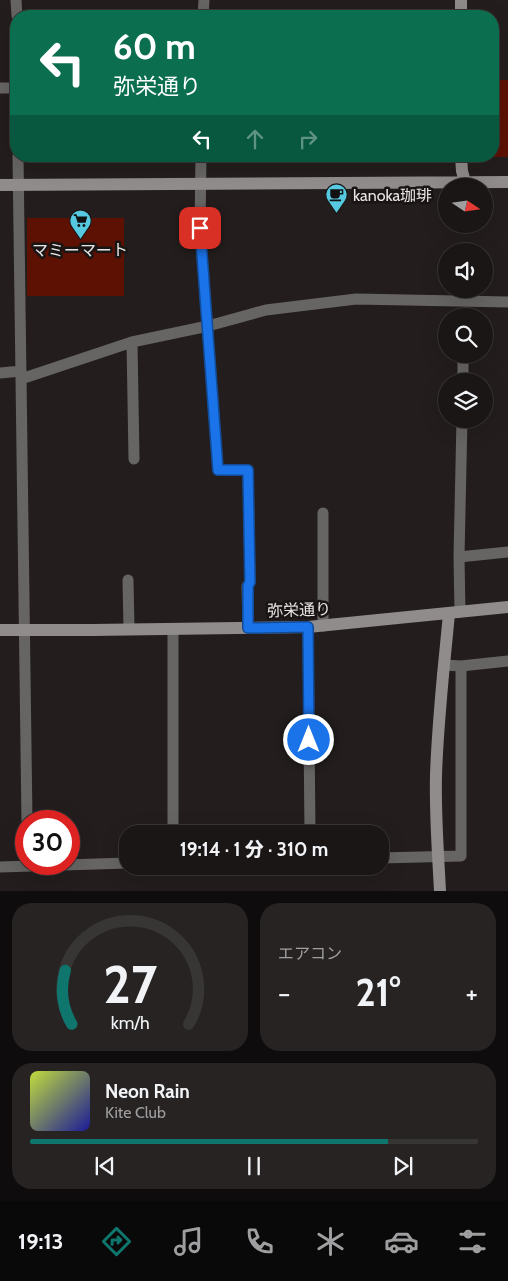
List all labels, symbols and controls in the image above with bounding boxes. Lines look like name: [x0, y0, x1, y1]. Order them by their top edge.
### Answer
text: 60 m: [113, 25, 196, 68]
icon: left: [30, 30, 95, 95]
text: 弥栄通り: [113, 73, 201, 100]
icon: left: [188, 125, 216, 153]
icon: ahead: [241, 125, 269, 153]
icon: right: [294, 125, 322, 153]
north arrow: [438, 178, 492, 232]
map controls: [438, 178, 493, 428]
cafe icon: kanoka珈琲: [325, 183, 349, 214]
place label: kanoka珈琲: [353, 186, 432, 205]
pin: [179, 207, 221, 249]
supermarket icon: マミーマート: [68, 209, 92, 240]
icon: arrive: [186, 214, 214, 242]
place label: マミーマート: [32, 241, 128, 260]
button: sound: [438, 243, 493, 298]
button: search: [438, 308, 493, 363]
button: layers: [438, 373, 493, 428]
street label: 弥栄通り: [267, 599, 331, 621]
position arrow: [282, 713, 334, 765]
speed limit sign: 30: [15, 810, 80, 875]
text: 19:14 · 1 分 · 310 m: [180, 838, 328, 861]
text: エアコン: [278, 944, 342, 963]
text: 27: [103, 953, 157, 1016]
text: 21°: [355, 969, 401, 1016]
text: −: [278, 976, 290, 1010]
text: +: [466, 976, 478, 1010]
text: km/h: [110, 1012, 150, 1033]
text: Neon Rain: [105, 1080, 190, 1103]
text: Kite Club: [105, 1103, 166, 1122]
icon: previous: [91, 1152, 119, 1180]
icon: pause: [240, 1152, 268, 1180]
icon: next: [389, 1152, 417, 1180]
icon: directions: [99, 1224, 134, 1259]
icon: music: [171, 1224, 206, 1259]
icon: phone: [242, 1224, 277, 1259]
icon: climate: [313, 1224, 348, 1259]
icon: car: [384, 1224, 419, 1259]
icon: filters: [455, 1224, 490, 1259]
text: 19:13: [18, 1228, 63, 1255]

